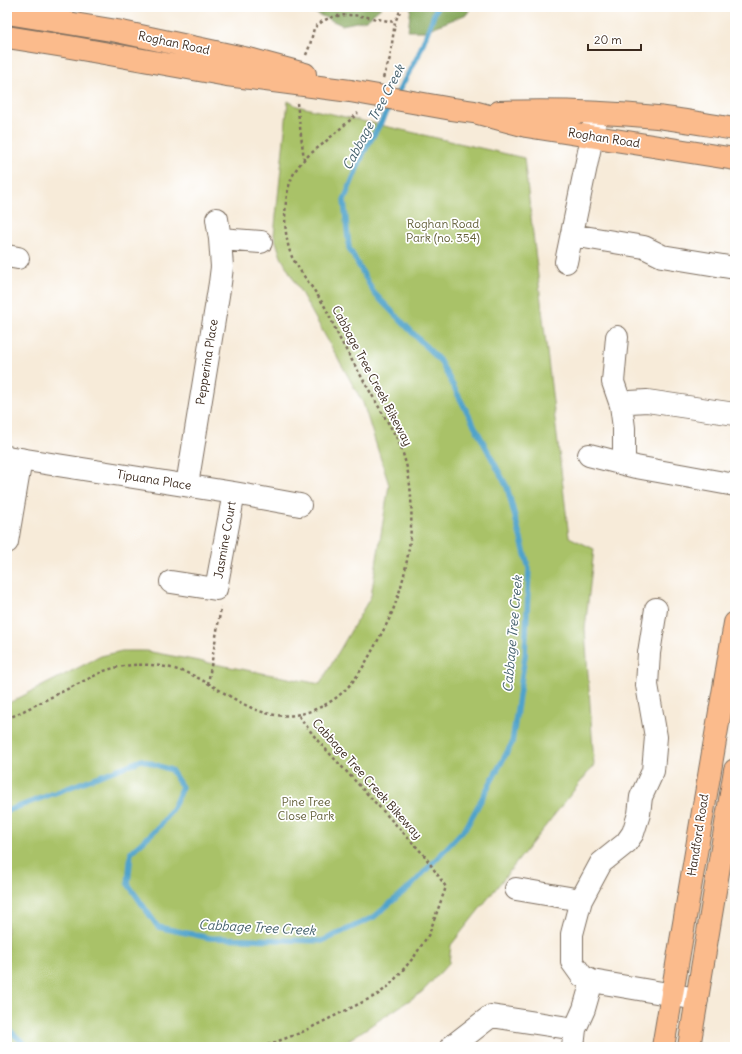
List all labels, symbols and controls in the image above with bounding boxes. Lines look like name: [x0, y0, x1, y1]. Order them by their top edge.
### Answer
scale bar: [588, 26, 641, 52]
street label: Roghan Road: [137, 28, 211, 57]
text: 20 m: [594, 32, 622, 47]
water label: Cabbage Tree Creek: [338, 60, 409, 173]
street label: Roghan Road: [567, 124, 641, 151]
park label: Roghan Road Park (no. 354): [406, 216, 480, 245]
street label: Cabbage Tree Creek Bikeway: [329, 303, 416, 449]
street label: Pepperina Place: [192, 318, 221, 406]
street label: Tipuana Place: [116, 466, 192, 493]
street label: Jasmine Court: [210, 500, 239, 580]
water label: Cabbage Tree Creek: [499, 574, 526, 693]
street label: Cabbage Tree Creek Bikeway: [309, 715, 425, 842]
street label: Handford Road: [684, 793, 711, 877]
park label: Pine Tree Close Park: [278, 794, 334, 823]
water label: Cabbage Tree Creek: [198, 916, 317, 939]

